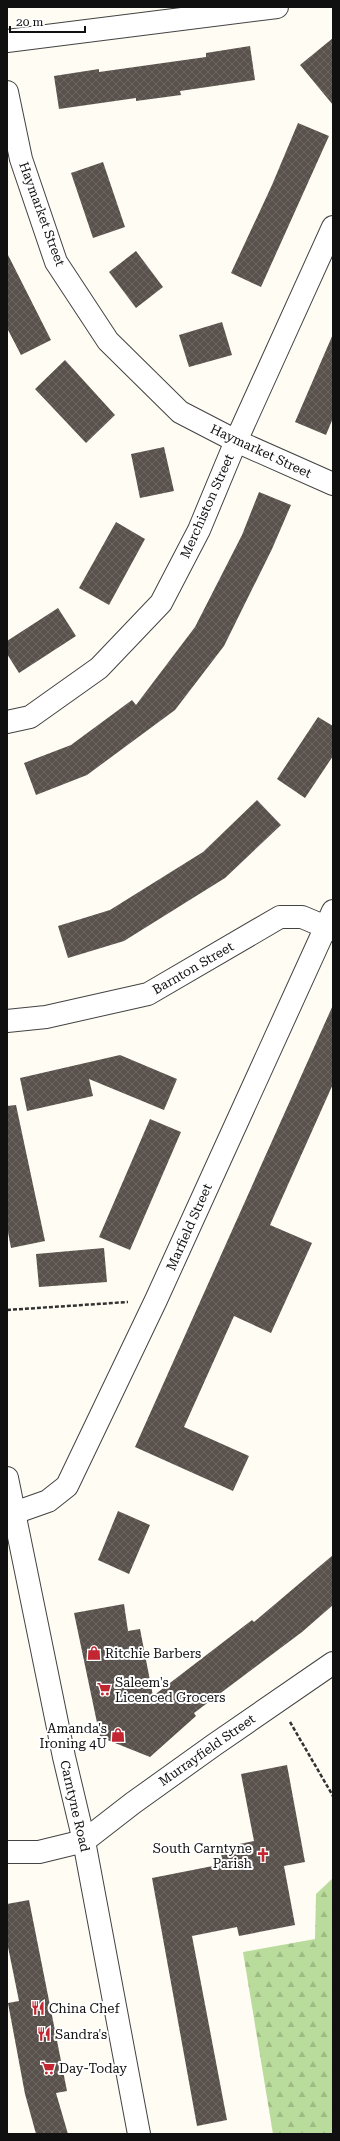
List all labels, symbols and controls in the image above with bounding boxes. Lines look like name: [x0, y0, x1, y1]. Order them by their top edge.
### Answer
scale bar: [10, 8, 85, 34]
text: 20 m: [16, 15, 43, 29]
street label: Haymarket Street: [16, 160, 68, 268]
street label: Haymarket Street: [208, 421, 314, 481]
street label: Merchiston Street: [177, 452, 237, 560]
street label: Barnton Street: [150, 939, 236, 997]
street label: Marfield Street: [163, 1181, 215, 1273]
shop icon: Ritchie Barbers: [86, 1645, 102, 1661]
place label: Ritchie Barbers: [105, 1646, 201, 1661]
place label: Saleem's Licenced Grocers: [115, 1675, 225, 1705]
supermarket icon: Saleem's Licenced Grocers: [96, 1681, 112, 1697]
street label: Murrayfield Street: [156, 1711, 258, 1789]
place label: Amanda's Ironing 4U: [40, 1721, 107, 1751]
shop icon: Amanda's Ironing 4U: [110, 1727, 126, 1743]
street label: Carntyne Road: [57, 1759, 93, 1854]
place label: South Carntyne Parish: [153, 1841, 253, 1871]
church icon: South Carntyne Parish: [255, 1847, 271, 1863]
restaurant icon: China Chef: [30, 2000, 46, 2016]
place label: China Chef: [49, 2001, 120, 2016]
restaurant icon: Sandra's: [36, 2026, 52, 2042]
place label: Sandra's: [55, 2027, 107, 2042]
supermarket icon: Day-Today: [40, 2060, 56, 2076]
place label: Day-Today: [59, 2061, 127, 2076]

